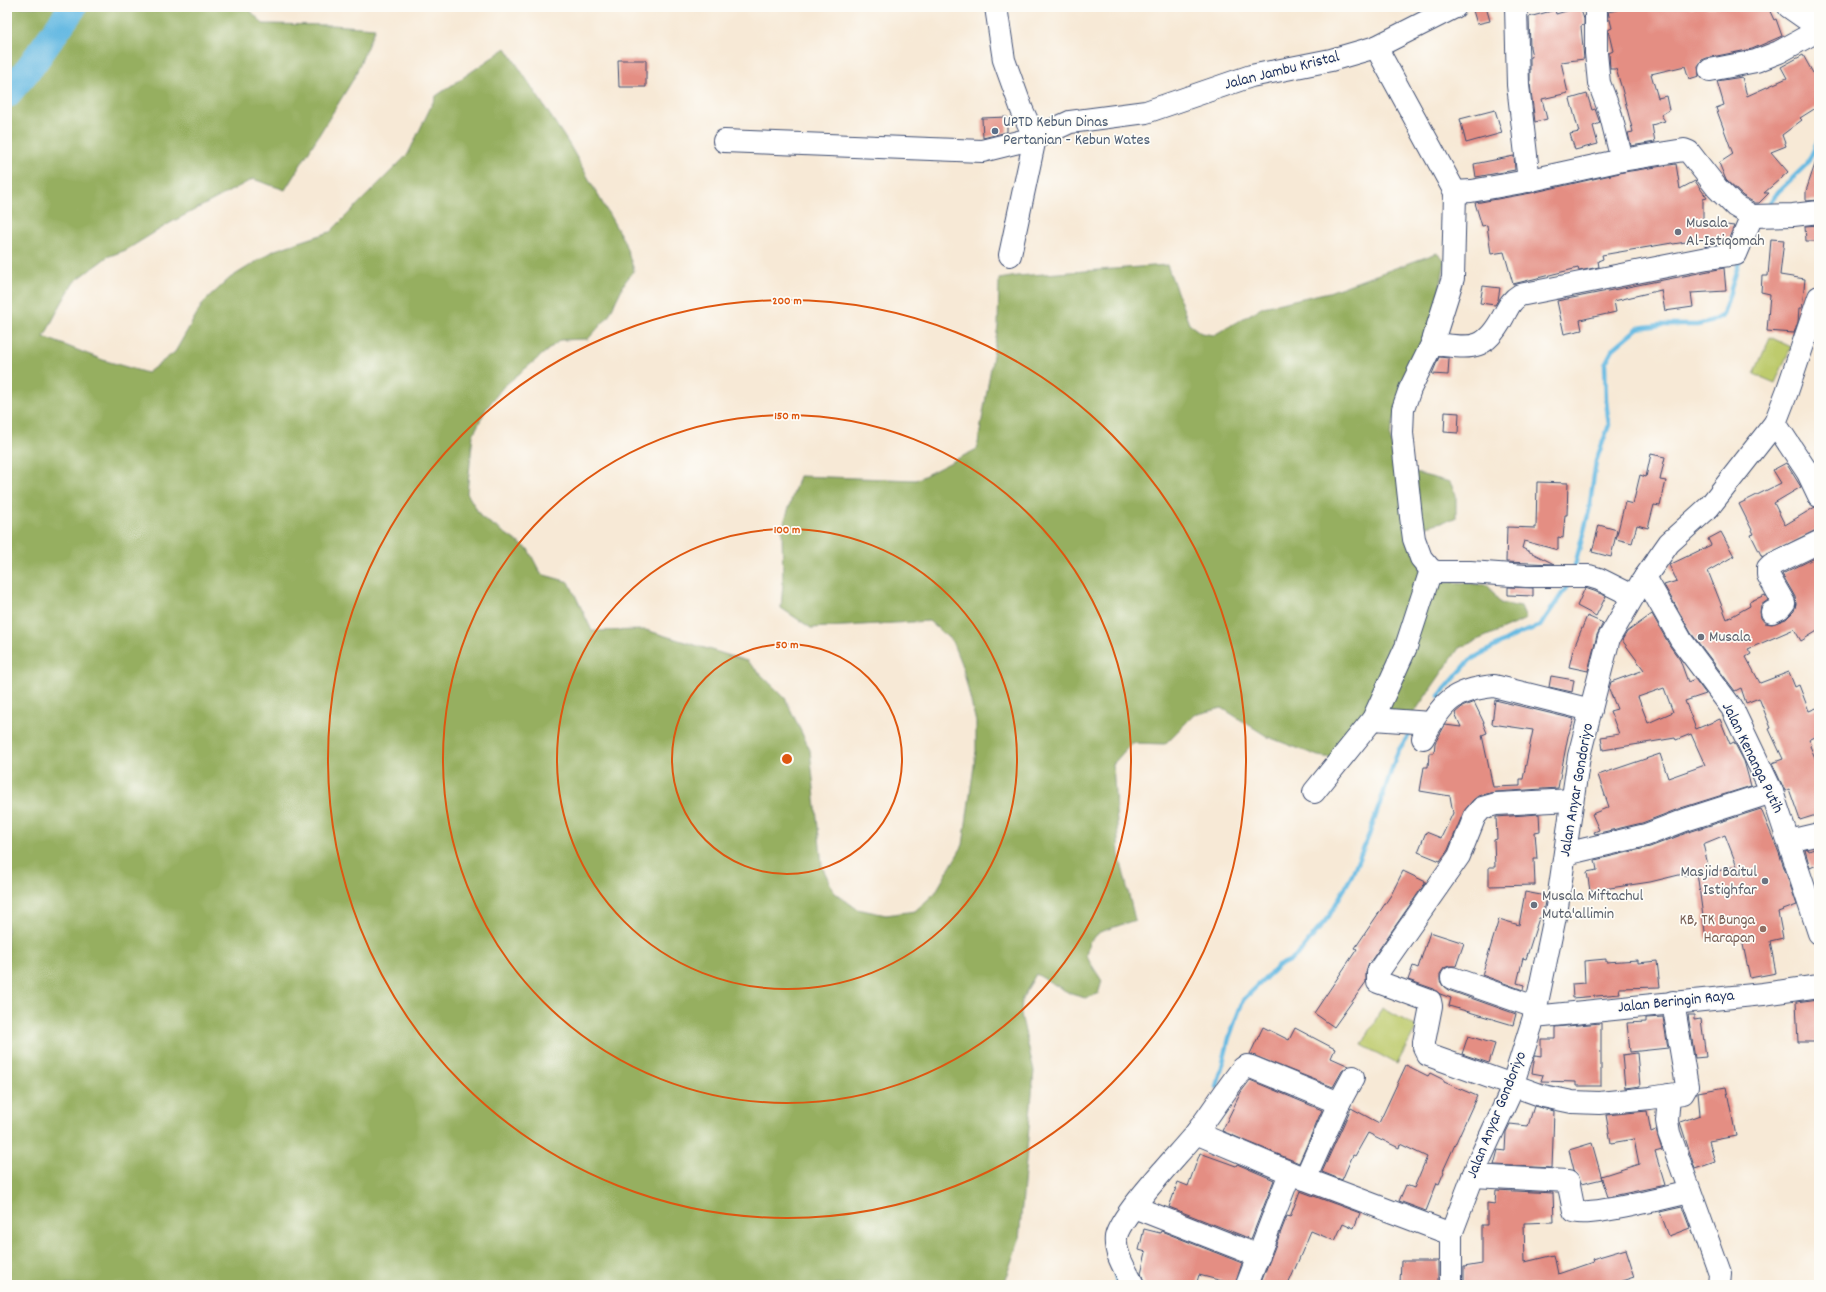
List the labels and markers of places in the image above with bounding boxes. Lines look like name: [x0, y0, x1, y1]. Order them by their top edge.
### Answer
place label: UPTD Kebun Dinas Pertanian - Kebun Wates: [1003, 111, 1151, 152]
marker: UPTD Kebun Dinas Pertanian - Kebun Wates: [990, 126, 1000, 136]
place label: Musala Al-Istiqomah: [1686, 212, 1765, 253]
marker: Musala Al-Istiqomah: [1673, 227, 1683, 237]
place label: Musala: [1709, 626, 1751, 649]
marker: Musala: [1696, 632, 1706, 642]
centre of rings: [780, 752, 794, 766]
place label: Masjid Baitul Istighfar: [1680, 861, 1757, 902]
marker: Masjid Baitul Istighfar: [1760, 876, 1770, 886]
place label: Musala Miftachul Muta'allimin: [1542, 885, 1643, 926]
marker: Musala Miftachul Muta'allimin: [1529, 900, 1539, 910]
place label: KB, TK Bunga Harapan: [1679, 909, 1755, 950]
marker: KB, TK Bunga Harapan: [1758, 924, 1768, 934]

